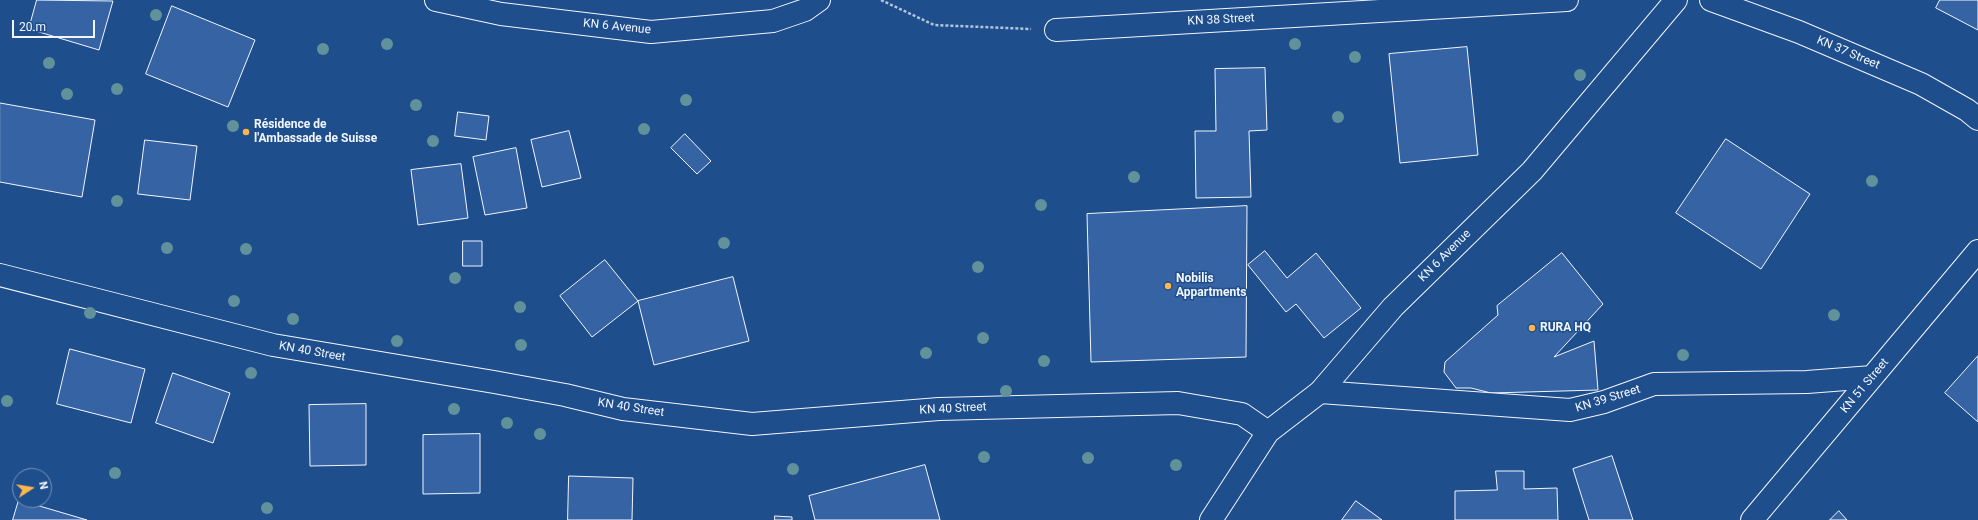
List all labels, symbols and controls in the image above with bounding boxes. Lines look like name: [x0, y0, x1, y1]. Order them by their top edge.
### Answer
street label: KN 38 Street: [1187, 11, 1255, 29]
scale bar: [14, 12, 97, 38]
street label: KN 6 Avenue: [582, 16, 652, 38]
text: 20 m: [19, 20, 46, 34]
street label: KN 37 Street: [1814, 33, 1882, 73]
place label: Résidence de l'Ambassade de Suisse: [254, 118, 377, 146]
marker: Résidence de l'Ambassade de Suisse: [241, 127, 251, 137]
street label: KN 6 Avenue: [1416, 227, 1474, 285]
place label: Nobilis Appartments: [1176, 272, 1246, 300]
marker: Nobilis Appartments: [1163, 281, 1173, 291]
place label: RURA HQ: [1540, 321, 1591, 335]
marker: RURA HQ: [1527, 323, 1537, 333]
street label: KN 40 Street: [278, 339, 346, 365]
street label: KN 51 Street: [1838, 356, 1892, 416]
street label: KN 39 Street: [1574, 382, 1642, 416]
street label: KN 40 Street: [597, 396, 665, 420]
street label: KN 40 Street: [919, 400, 987, 418]
north arrow: [12, 468, 52, 508]
text: N: [36, 480, 50, 491]

